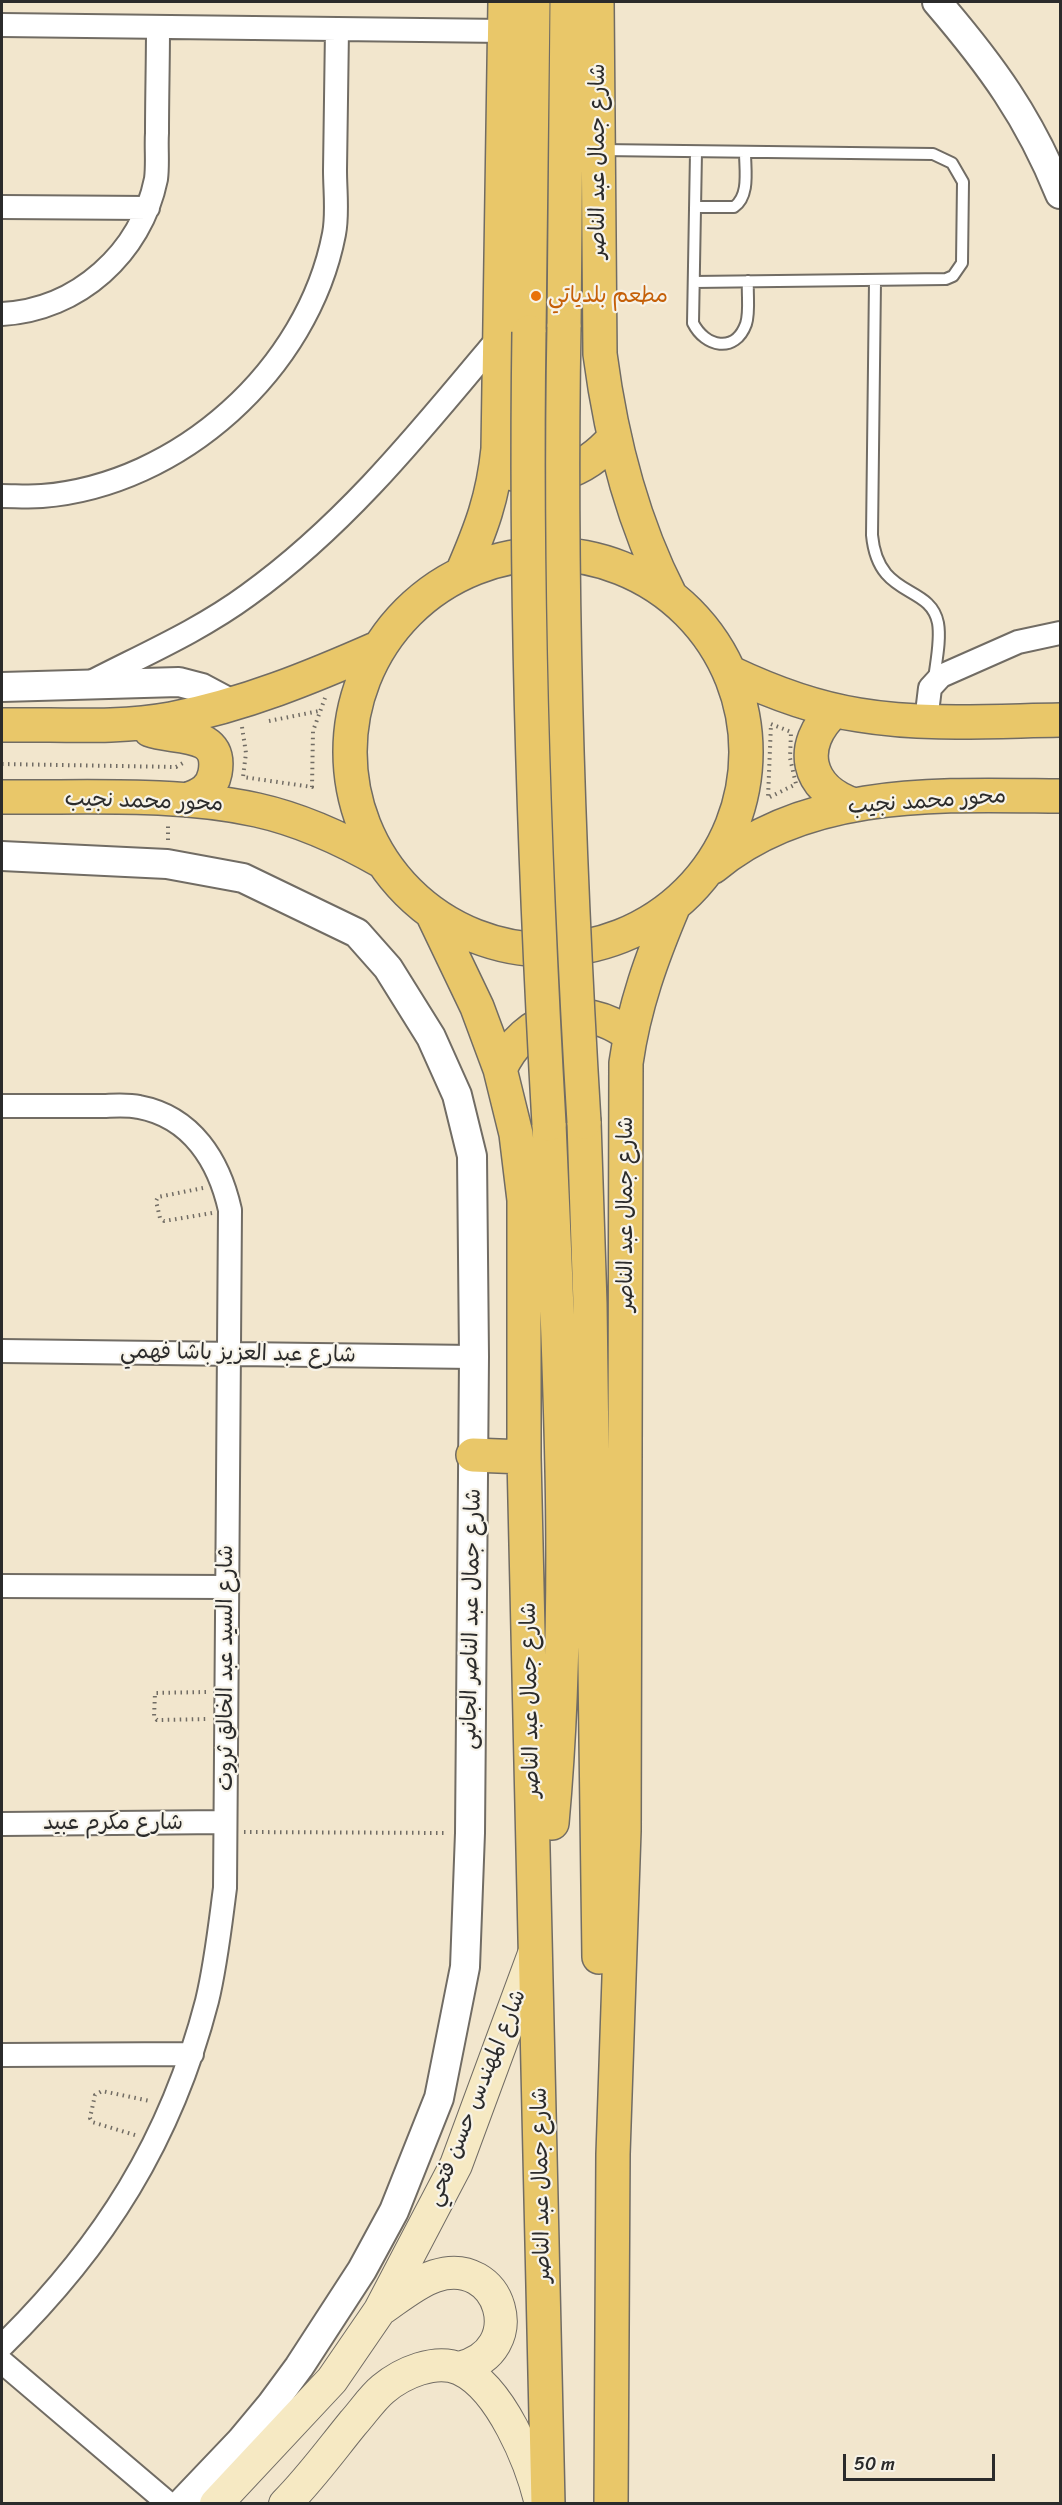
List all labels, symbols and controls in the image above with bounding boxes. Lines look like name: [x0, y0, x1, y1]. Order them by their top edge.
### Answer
street label: شارع جمال عبد الناصر: [585, 63, 611, 259]
place label: مطعم بلدياتي: [548, 283, 668, 309]
marker: مطعم بلدياتي: [529, 289, 543, 303]
street label: محور محمد نجيب: [847, 783, 1007, 821]
street label: محور محمد نجيب: [64, 786, 224, 818]
street label: شارع جمال عبد الناصر: [613, 1116, 639, 1312]
street label: شارع عبد العزيز باشا فهمي: [120, 1339, 356, 1369]
street label: شارع جمال عبد الناصر الجانبى: [457, 1488, 487, 1750]
street label: شارع السيد عبد الخالق ثروت: [213, 1545, 239, 1791]
street label: شارع جمال عبد الناصر: [516, 1602, 546, 1798]
street label: شارع مكرم عبيد: [43, 1810, 183, 1836]
street label: شارع المهندس حسن فتحي: [421, 1986, 533, 2210]
street label: شارع جمال عبد الناصر: [527, 2087, 557, 2283]
scale bar: [846, 2442, 998, 2480]
text: 50 m: [854, 2448, 895, 2480]

